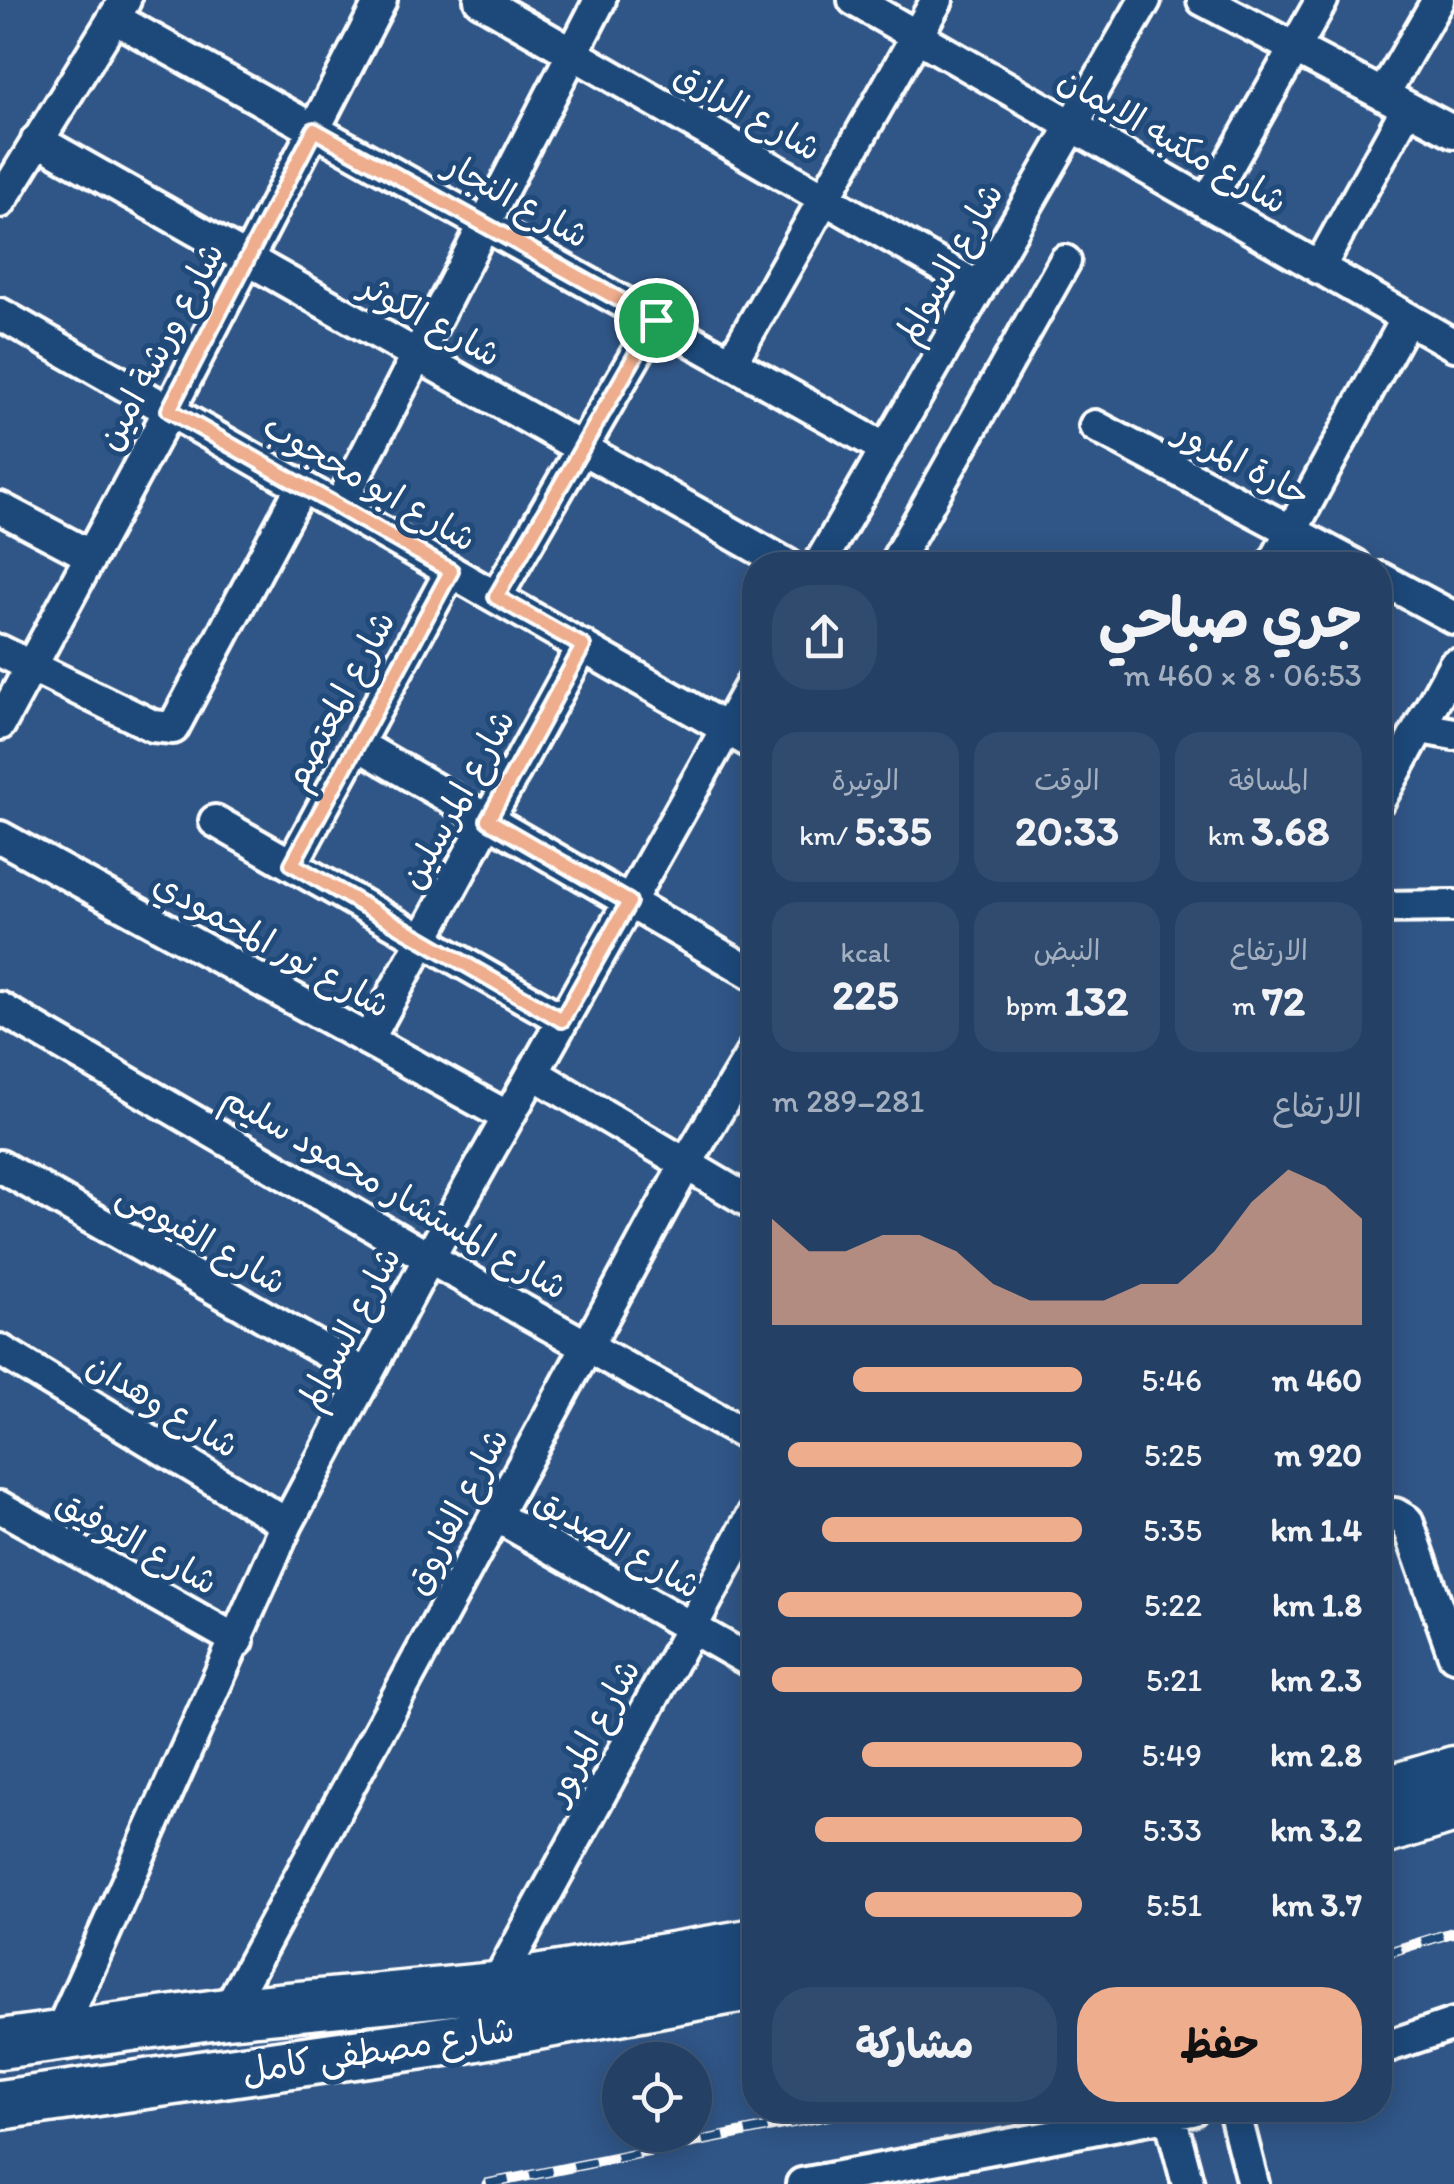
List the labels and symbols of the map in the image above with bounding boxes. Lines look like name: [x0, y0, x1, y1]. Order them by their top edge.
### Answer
street label: شارع الرازق: [665, 52, 829, 173]
street label: شارع مكتبه الايمان: [1049, 57, 1295, 226]
street label: شارع النجار: [433, 142, 596, 260]
street label: شارع السوالم: [886, 175, 1017, 354]
street label: شارع ورشة امين: [88, 235, 236, 459]
street label: شارع الكوثر: [349, 263, 508, 379]
pin: [614, 278, 699, 363]
street label: شارع ابو محجوب: [254, 404, 484, 563]
street label: حارة المرور: [1165, 409, 1318, 517]
street label: شارع المعتصم: [274, 604, 409, 799]
street label: شارع المرسلين: [391, 702, 527, 898]
street label: شارع نور المحمودي: [144, 862, 398, 1030]
street label: شارع المستشار محمود سليم: [212, 1076, 575, 1313]
street label: شارع الفيومى: [108, 1173, 294, 1307]
street label: شارع السوالم: [288, 1239, 415, 1420]
street label: شارع وهدان: [77, 1343, 247, 1470]
street label: شارع الفاروق: [395, 1421, 521, 1603]
street label: شارع الصديق: [525, 1479, 709, 1611]
street label: شارع التوفيق: [47, 1480, 225, 1607]
street label: شارع المرور: [534, 1652, 652, 1815]
street label: شارع مصطفى كامل: [239, 2008, 518, 2096]

